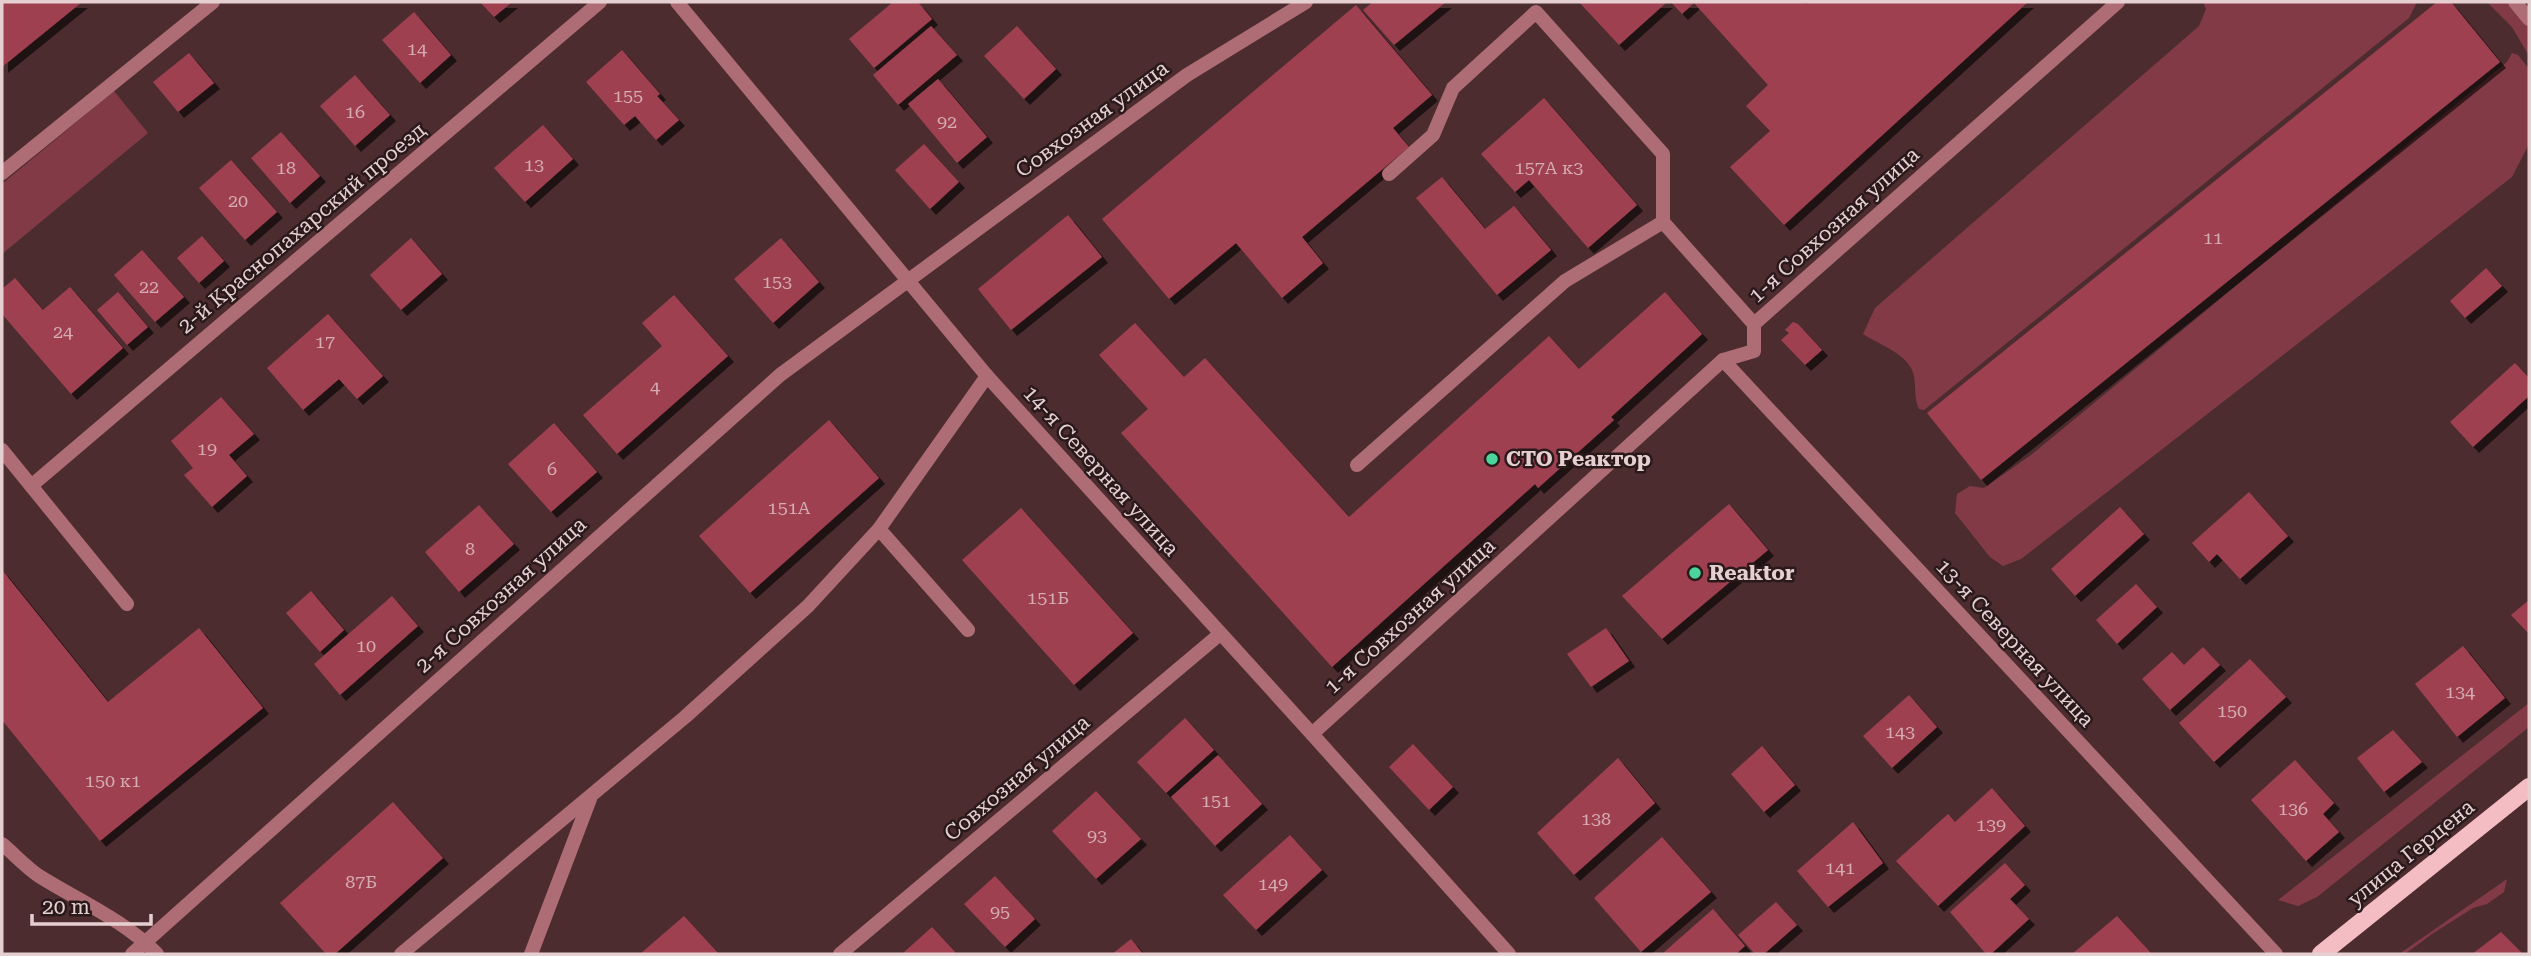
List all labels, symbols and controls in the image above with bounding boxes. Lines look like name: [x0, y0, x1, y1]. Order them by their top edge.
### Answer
house number: 14: [407, 38, 427, 59]
street label: Совхозная улица: [1011, 55, 1173, 182]
house number: 155: [613, 85, 643, 106]
house number: 16: [345, 101, 365, 122]
house number: 92: [937, 111, 957, 132]
street label: 2-й Краснопахарский проезд: [174, 118, 430, 338]
street label: 1-я Совхозная улица: [1744, 142, 1924, 308]
house number: 13: [524, 154, 544, 175]
house number: 18: [276, 157, 296, 178]
house number: 157А к3: [1515, 157, 1583, 178]
house number: 20: [228, 190, 248, 211]
house number: 11: [2203, 227, 2223, 248]
house number: 153: [762, 271, 792, 292]
house number: 22: [139, 276, 159, 297]
house number: 24: [53, 321, 73, 342]
house number: 17: [315, 331, 335, 352]
house number: 4: [650, 376, 660, 397]
street label: 14-я Северная улица: [1018, 381, 1184, 561]
house number: 19: [197, 438, 217, 459]
place label: СТО Реактор: [1506, 447, 1651, 471]
marker: СТО Реактор: [1484, 451, 1500, 467]
house number: 6: [547, 458, 557, 479]
house number: 151А: [768, 497, 811, 518]
street label: 2-я Совхозная улица: [411, 512, 591, 678]
street label: 1-я Совхозная улица: [1320, 533, 1500, 699]
house number: 8: [465, 538, 475, 559]
street label: 13-я Северная улица: [1931, 554, 2099, 732]
place label: Reaktor: [1709, 561, 1795, 585]
marker: Reaktor: [1687, 565, 1703, 581]
house number: 151Б: [1027, 587, 1069, 608]
house number: 10: [356, 635, 376, 656]
house number: 134: [2445, 681, 2475, 702]
house number: 150: [2217, 700, 2247, 721]
street label: Совхозная улица: [939, 710, 1095, 846]
house number: 143: [1885, 721, 1915, 742]
house number: 150 к1: [85, 770, 141, 791]
house number: 151: [1201, 790, 1231, 811]
street label: улица Герцена: [2343, 794, 2480, 911]
house number: 136: [2278, 798, 2308, 819]
house number: 138: [1581, 808, 1611, 829]
house number: 139: [1976, 814, 2006, 835]
house number: 93: [1087, 825, 1107, 846]
house number: 141: [1825, 857, 1855, 878]
house number: 87Б: [345, 871, 377, 892]
house number: 149: [1258, 873, 1288, 894]
scale bar: [32, 883, 150, 927]
text: 20 m: [42, 895, 90, 919]
house number: 95: [990, 901, 1010, 922]

